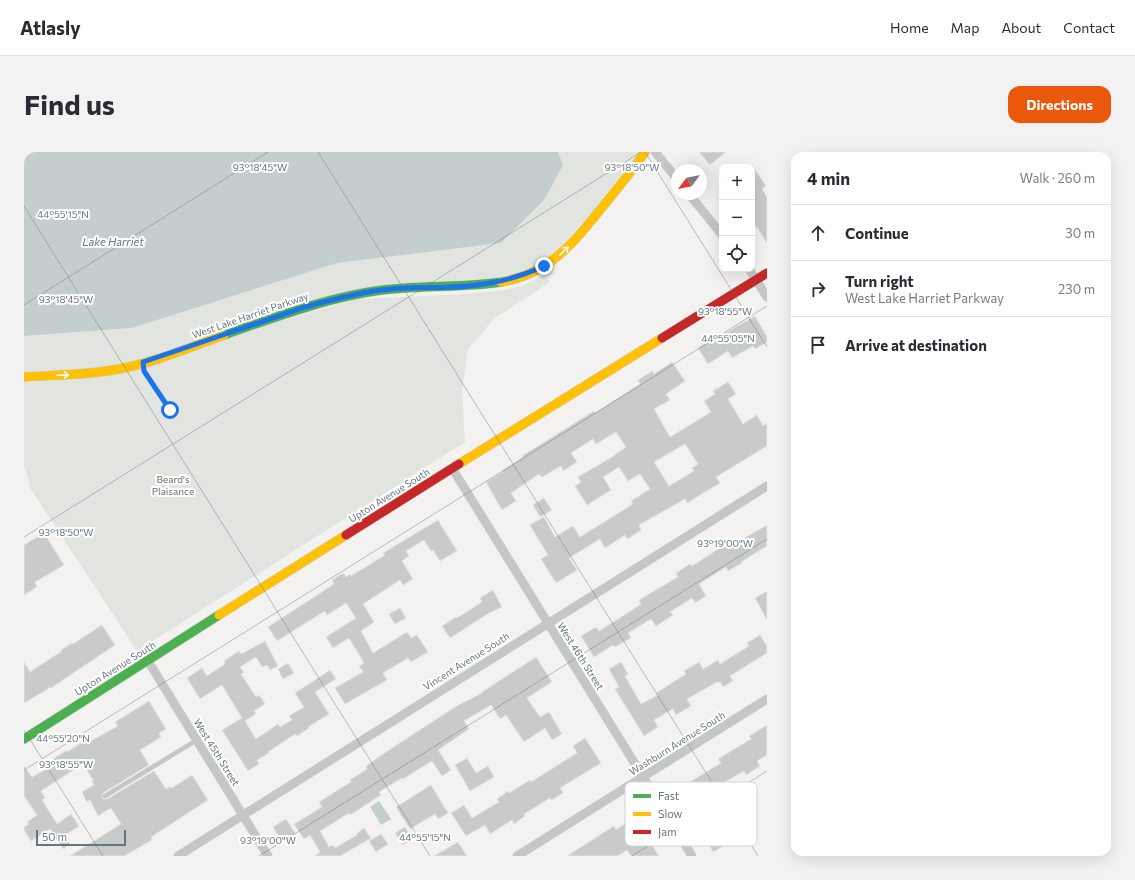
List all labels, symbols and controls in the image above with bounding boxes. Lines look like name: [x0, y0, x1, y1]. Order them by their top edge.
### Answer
text: Atlasly: [20, 16, 81, 39]
text: Home: [890, 19, 929, 36]
text: Map: [951, 19, 979, 36]
text: About: [1001, 19, 1041, 36]
text: Contact: [1063, 19, 1115, 36]
button: Directions: [1008, 86, 1111, 123]
text: Find us: [24, 87, 115, 121]
text: 93°18'45"W: [233, 161, 287, 173]
text: 93°18'50"W: [605, 161, 659, 173]
north arrow: [671, 164, 707, 200]
map controls: [719, 164, 755, 272]
button: +: [719, 164, 755, 200]
text: 4 min: [807, 168, 850, 189]
text: Walk · 260 m: [1020, 170, 1095, 186]
button: −: [719, 200, 755, 236]
text: 44°55'15"N: [37, 208, 89, 220]
icon: ahead: [807, 222, 829, 244]
text: Continue: [845, 224, 909, 242]
text: 30 m: [1065, 225, 1095, 241]
water label: Lake Harriet: [82, 235, 144, 248]
button: locate: [719, 236, 755, 272]
one-way arrow: [559, 246, 569, 255]
route end: [535, 257, 553, 275]
text: Turn right: [845, 272, 914, 290]
icon: right: [807, 278, 829, 300]
text: 230 m: [1058, 281, 1095, 297]
street label: West Lake Harriet Parkway: [190, 289, 310, 341]
text: West Lake Harriet Parkway: [845, 290, 1004, 306]
text: 93°18'45"W: [39, 293, 93, 305]
text: 93°18'55"W: [698, 305, 752, 317]
text: 44°55'05"N: [701, 332, 755, 344]
icon: arrive: [807, 334, 829, 356]
text: Arrive at destination: [845, 336, 987, 354]
one-way arrow: [56, 372, 69, 379]
route start: [161, 401, 179, 419]
street label: Upton Avenue South: [346, 465, 432, 525]
park label: Beard's Plaisance: [152, 473, 194, 497]
text: 93°18'50"W: [39, 526, 93, 538]
text: 93°19'00"W: [697, 537, 753, 549]
street label: West 46th Street: [555, 620, 607, 692]
street label: Vincent Avenue South: [421, 630, 511, 692]
street label: Upton Avenue South: [72, 638, 158, 698]
street label: Washburn Avenue South: [627, 709, 727, 777]
street label: West 45th Street: [191, 716, 243, 788]
text: 44°55'20"N: [36, 732, 90, 744]
text: 93°18'55"W: [39, 758, 93, 770]
legend: [625, 782, 757, 846]
text: Fast: [658, 789, 680, 802]
text: Slow: [658, 807, 683, 820]
text: Jam: [658, 825, 677, 839]
scale bar: [36, 828, 126, 847]
text: 50 m: [42, 830, 67, 843]
text: 44°55'15"N: [399, 831, 451, 843]
text: 93°19'00"W: [240, 834, 296, 846]

